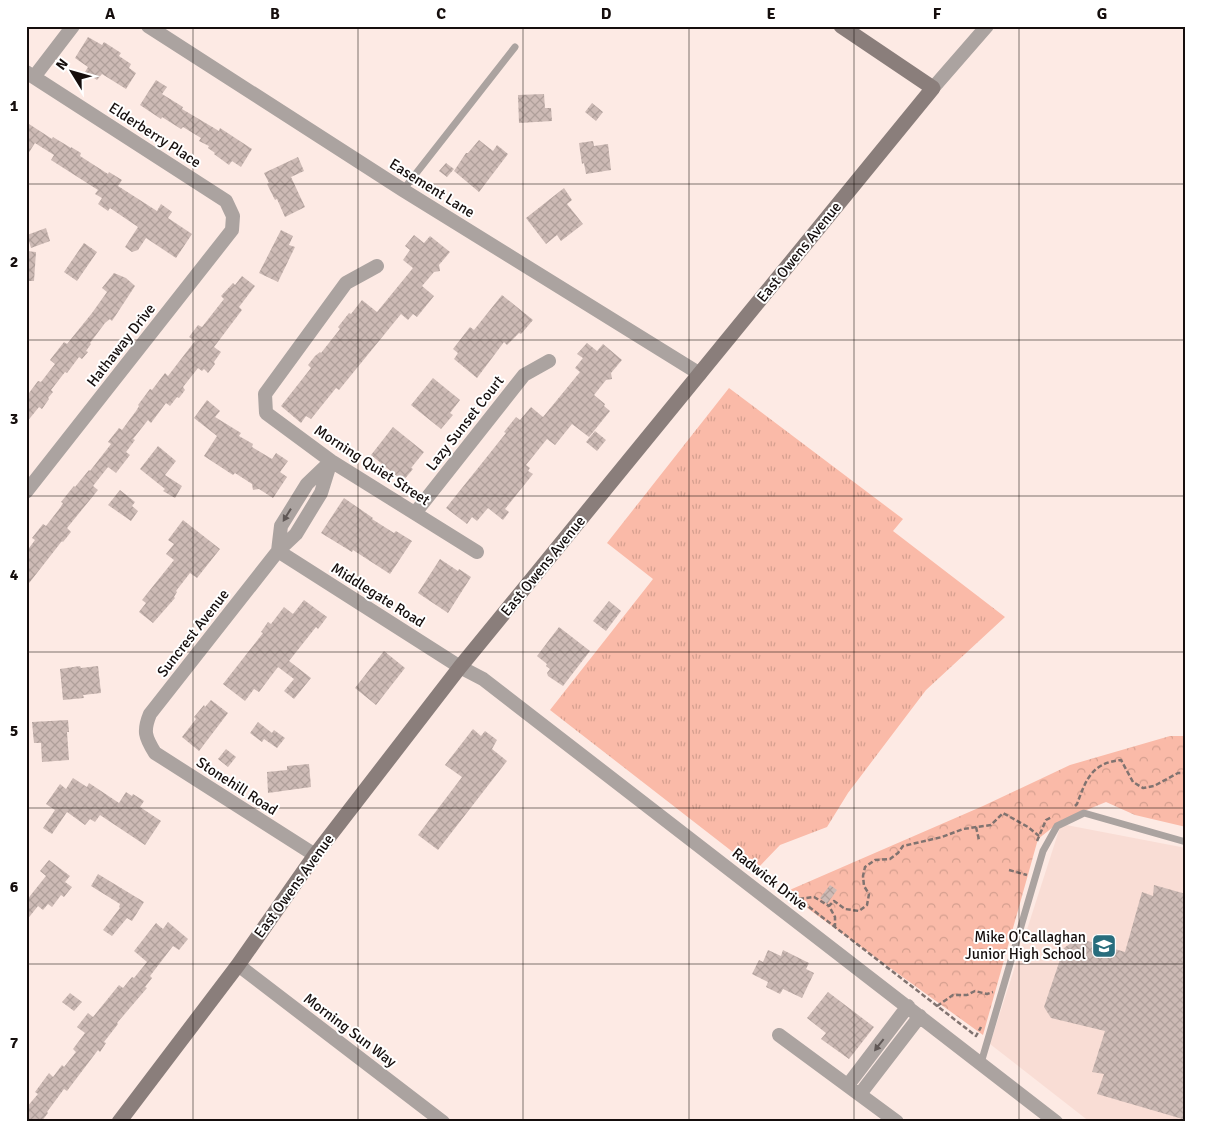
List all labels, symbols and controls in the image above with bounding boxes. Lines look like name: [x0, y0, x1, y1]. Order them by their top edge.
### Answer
text: A: [105, 4, 116, 24]
text: B: [270, 4, 280, 24]
text: C: [436, 4, 446, 24]
text: D: [601, 4, 612, 24]
text: E: [766, 4, 776, 24]
text: F: [933, 4, 942, 24]
text: G: [1097, 4, 1107, 24]
north arrow: [48, 48, 98, 98]
text: N: [52, 55, 72, 73]
text: 1: [10, 96, 19, 116]
street label: Elderberry Place: [106, 99, 204, 171]
street label: Easement Lane: [386, 155, 478, 221]
street label: East Owens Avenue: [753, 198, 845, 306]
text: 2: [10, 252, 18, 272]
street label: Hathaway Drive: [83, 300, 159, 390]
street label: Lazy Sunset Court: [422, 372, 508, 474]
text: 3: [10, 409, 18, 429]
street label: Morning Quiet Street: [311, 421, 433, 509]
one-way arrow: [282, 509, 292, 522]
street label: East Owens Avenue: [497, 512, 589, 620]
street label: Middlegate Road: [328, 559, 428, 631]
text: 4: [10, 565, 19, 585]
street label: Suncrest Avenue: [153, 585, 233, 681]
text: 5: [10, 721, 18, 741]
street label: Stonehill Road: [193, 753, 281, 819]
street label: East Owens Avenue: [250, 831, 338, 941]
street label: Radwick Drive: [729, 844, 811, 914]
text: 6: [10, 877, 19, 897]
place label: Mike O'Callaghan Junior High School: [965, 928, 1086, 963]
school or university icon: Mike O'Callaghan Junior High School: [1091, 933, 1117, 959]
street label: Morning Sun Way: [300, 989, 400, 1071]
text: 7: [10, 1033, 19, 1053]
one-way arrow: [873, 1038, 884, 1051]

